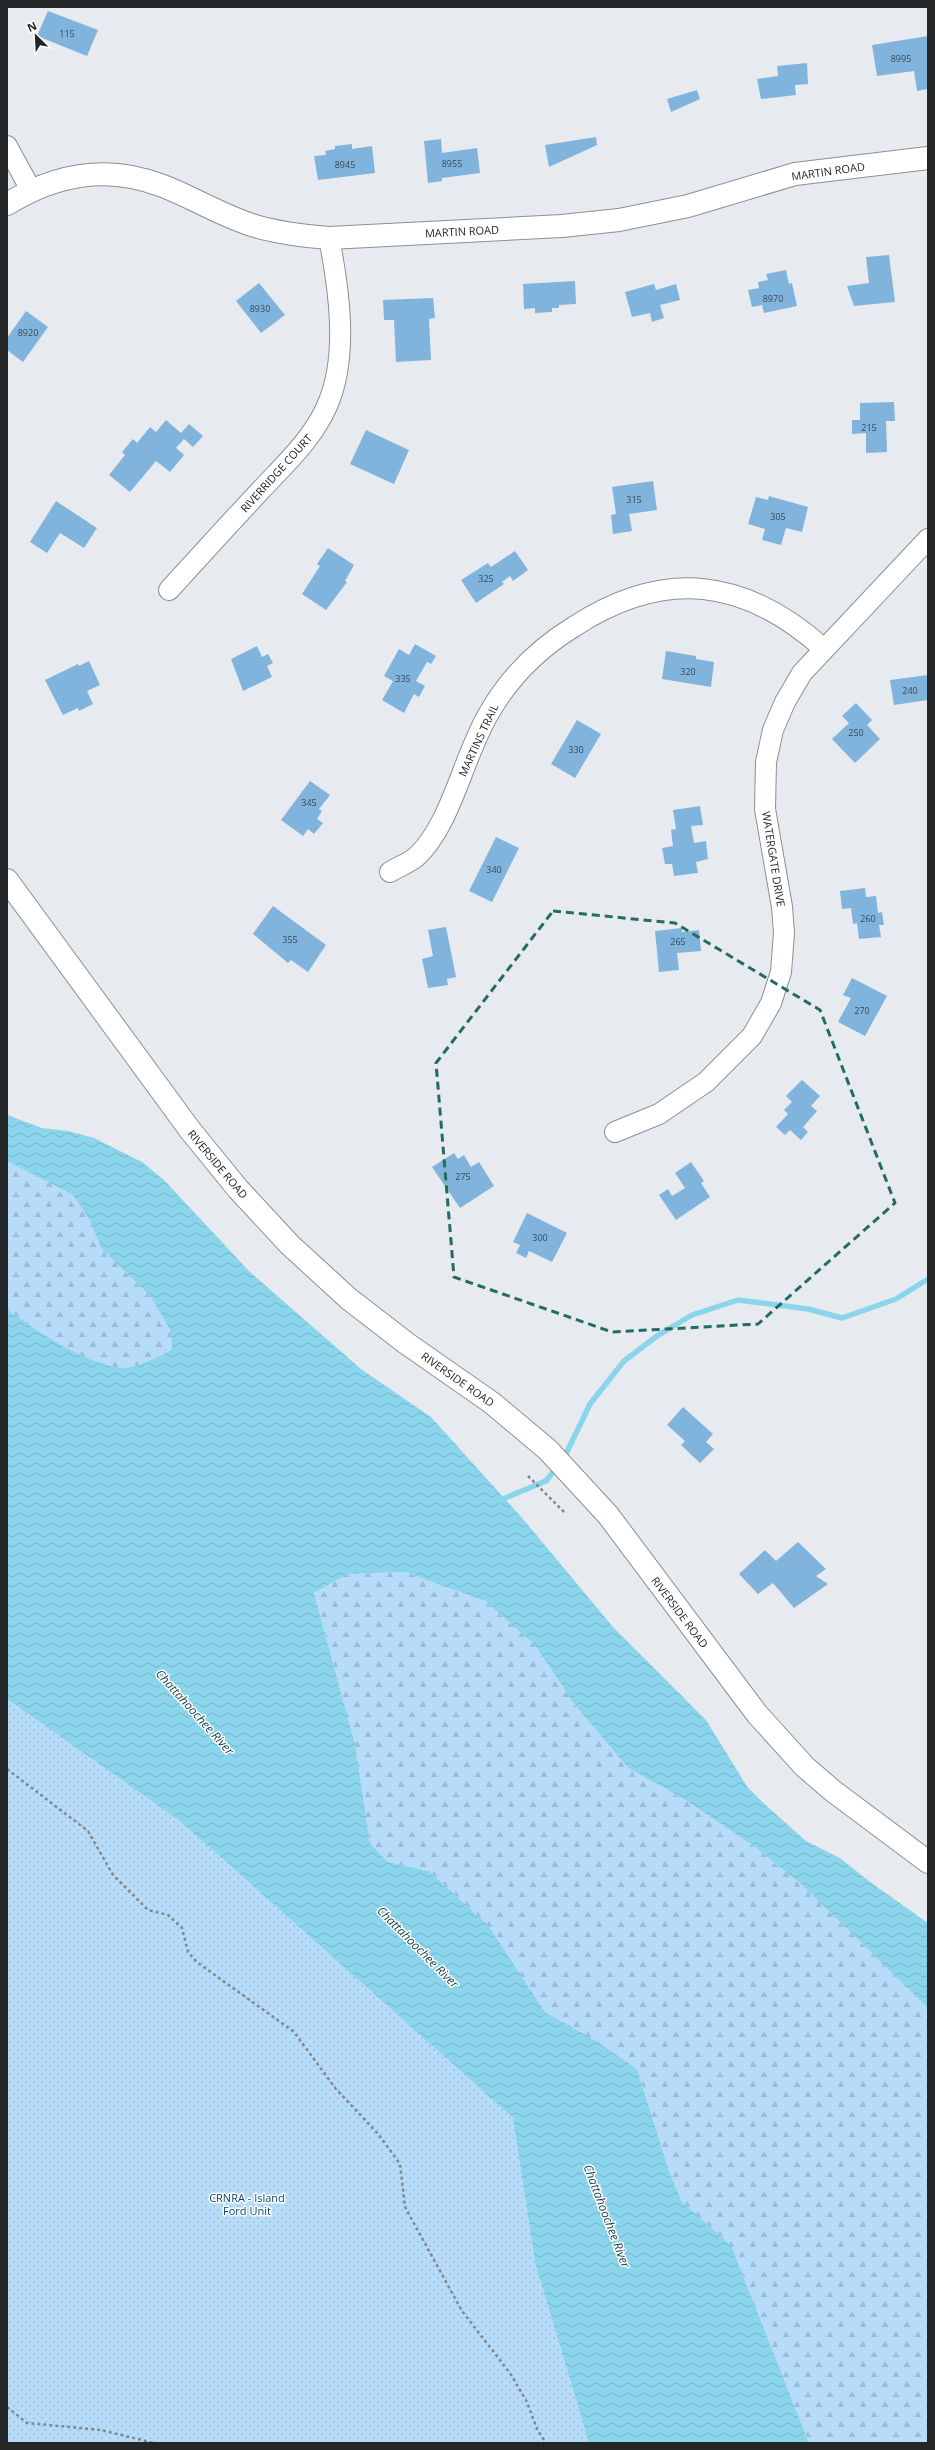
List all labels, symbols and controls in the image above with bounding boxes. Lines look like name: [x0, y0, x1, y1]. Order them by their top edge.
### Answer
north arrow: [16, 16, 56, 56]
text: N: [25, 18, 39, 35]
house number: 115: [59, 27, 75, 40]
house number: 8995: [891, 52, 911, 65]
house number: 8955: [442, 157, 462, 170]
house number: 8945: [335, 158, 355, 171]
street label: MARTIN ROAD: [790, 158, 866, 184]
street label: MARTIN ROAD: [425, 222, 499, 240]
house number: 8970: [763, 292, 783, 305]
house number: 8930: [250, 302, 270, 315]
house number: 8920: [18, 326, 38, 339]
house number: 215: [861, 421, 877, 434]
street label: RIVERRIDGE COURT: [237, 431, 315, 515]
house number: 315: [626, 493, 642, 506]
house number: 305: [770, 510, 786, 523]
house number: 325: [478, 572, 494, 585]
house number: 320: [680, 665, 696, 678]
house number: 335: [395, 672, 411, 685]
house number: 240: [902, 684, 918, 697]
street label: MARTINS TRAIL: [455, 701, 502, 779]
house number: 250: [848, 726, 864, 739]
house number: 330: [568, 743, 584, 756]
house number: 345: [301, 796, 317, 809]
street label: WATERGATE DRIVE: [759, 810, 789, 908]
house number: 340: [486, 863, 502, 876]
house number: 260: [860, 912, 876, 925]
house number: 355: [282, 933, 298, 946]
house number: 265: [670, 935, 686, 948]
house number: 270: [854, 1004, 870, 1017]
street label: RIVERSIDE ROAD: [185, 1126, 251, 1202]
house number: 275: [455, 1170, 471, 1183]
house number: 300: [532, 1231, 548, 1244]
street label: RIVERSIDE ROAD: [419, 1348, 497, 1410]
street label: RIVERSIDE ROAD: [648, 1573, 712, 1651]
water label: Chattahoochee River: [152, 1666, 239, 1759]
water label: Chattahoochee River: [373, 1902, 464, 1993]
water label: Chattahoochee River: [579, 2162, 635, 2271]
park label: CRNRA - Island Ford Unit: [209, 2190, 285, 2218]

